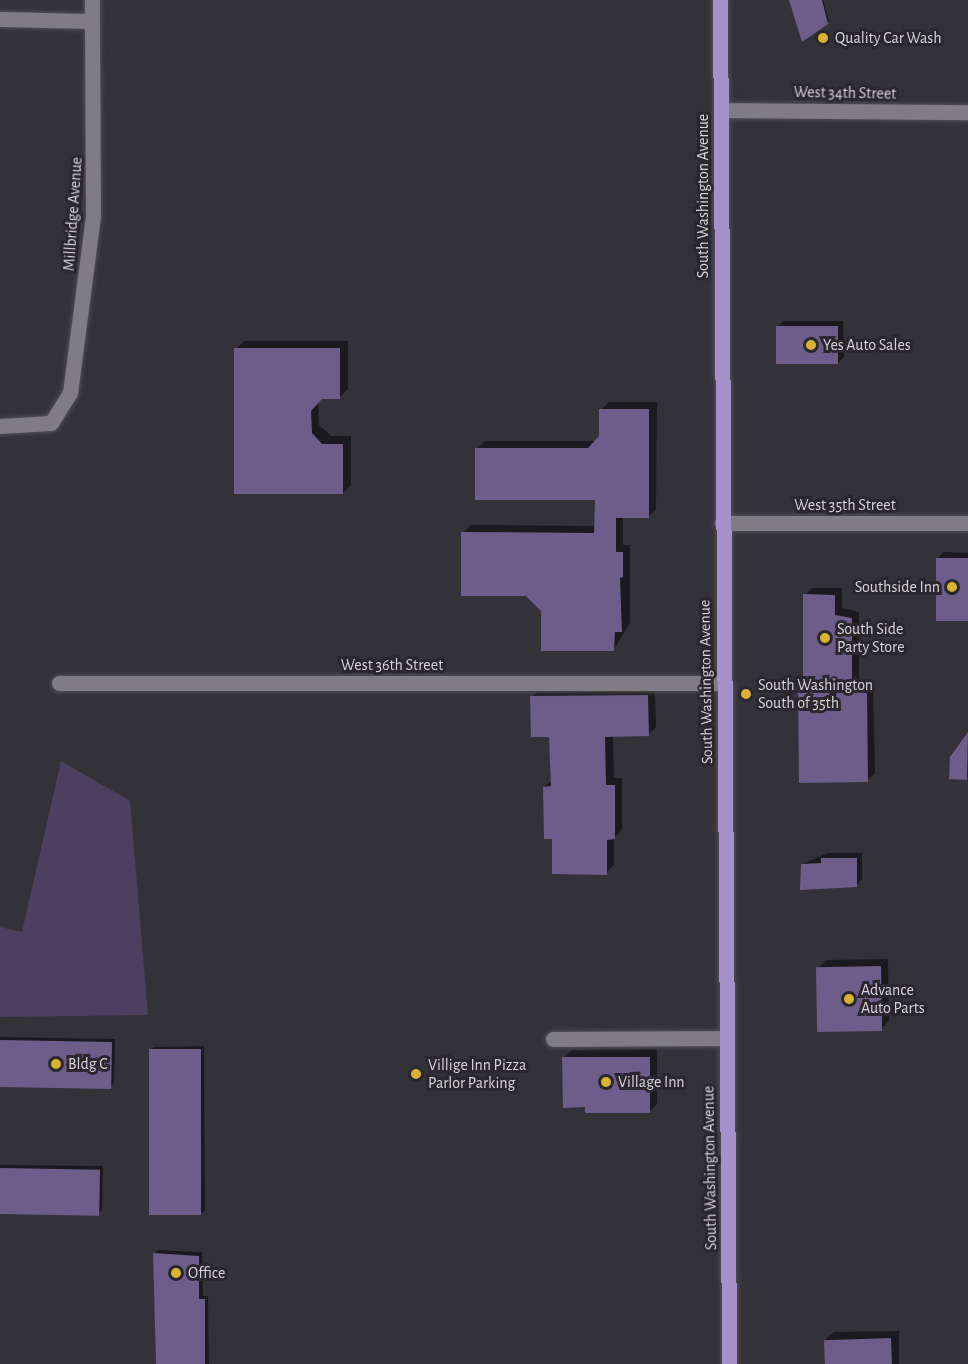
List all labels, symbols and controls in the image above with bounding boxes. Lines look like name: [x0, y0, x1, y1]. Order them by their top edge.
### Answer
place label: Quality Car Wash: [835, 28, 942, 48]
marker: Quality Car Wash: [816, 31, 830, 45]
street label: West 34th Street: [794, 83, 896, 103]
street label: South Washington Avenue: [693, 114, 713, 278]
street label: Millbridge Avenue: [59, 156, 87, 272]
place label: Yes Auto Sales: [823, 335, 911, 355]
marker: Yes Auto Sales: [804, 338, 818, 352]
street label: West 35th Street: [794, 495, 896, 515]
place label: Southside Inn: [855, 577, 940, 597]
marker: Southside Inn: [945, 580, 959, 594]
street label: South Washington Avenue: [695, 600, 717, 764]
place label: South Side Party Store: [837, 619, 905, 657]
marker: South Side Party Store: [818, 631, 832, 645]
street label: West 36th Street: [341, 655, 443, 675]
place label: South Washington South of 35th: [758, 675, 873, 713]
marker: South Washington South of 35th: [739, 687, 753, 701]
place label: Advance Auto Parts: [861, 980, 925, 1018]
marker: Advance Auto Parts: [842, 992, 856, 1006]
place label: Bldg C: [68, 1054, 108, 1074]
place label: Villige Inn Pizza Parlor Parking: [428, 1055, 526, 1093]
marker: Bldg C: [49, 1057, 63, 1071]
marker: Villige Inn Pizza Parlor Parking: [409, 1067, 423, 1081]
place label: Village Inn: [618, 1072, 684, 1092]
marker: Village Inn: [599, 1075, 613, 1089]
street label: South Washington Avenue: [699, 1086, 721, 1250]
place label: Office: [188, 1263, 225, 1283]
marker: Office: [169, 1266, 183, 1280]

